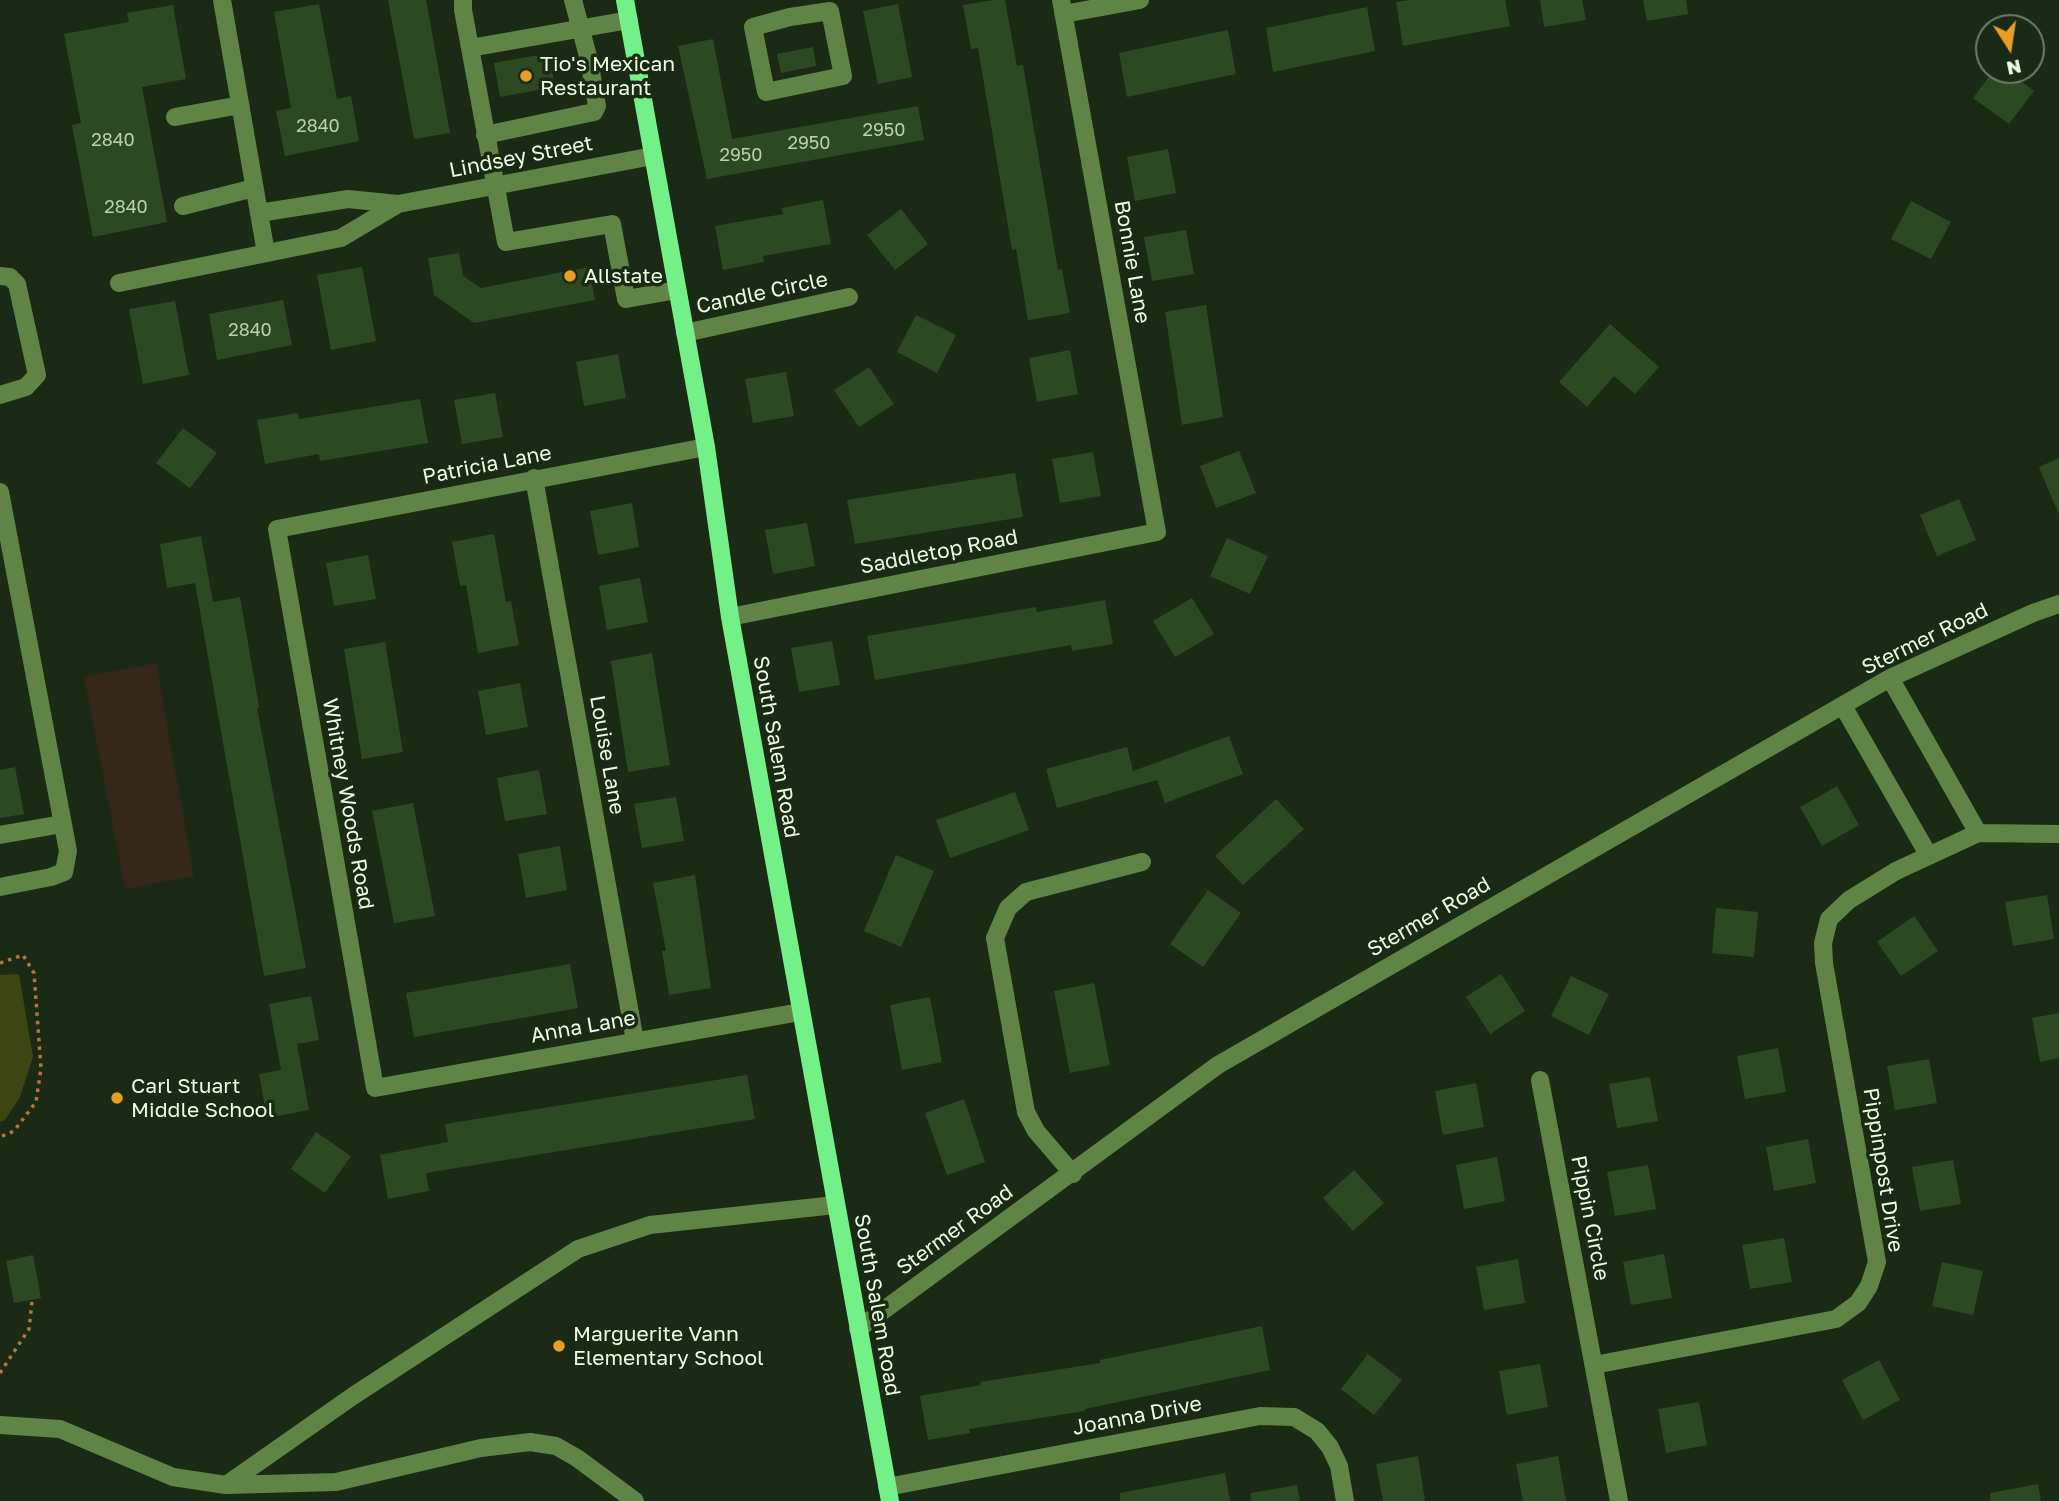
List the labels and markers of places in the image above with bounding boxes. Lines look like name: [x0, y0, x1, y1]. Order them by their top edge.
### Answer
place label: Tio's Mexican Restaurant: [540, 51, 675, 101]
marker: Tio's Mexican Restaurant: [518, 68, 534, 84]
place label: Allstate: [584, 263, 663, 289]
marker: Allstate: [562, 268, 578, 284]
place label: Carl Stuart Middle School: [131, 1073, 274, 1123]
marker: Carl Stuart Middle School: [109, 1090, 125, 1106]
place label: Marguerite Vann Elementary School: [573, 1321, 764, 1371]
marker: Marguerite Vann Elementary School: [551, 1338, 567, 1354]

